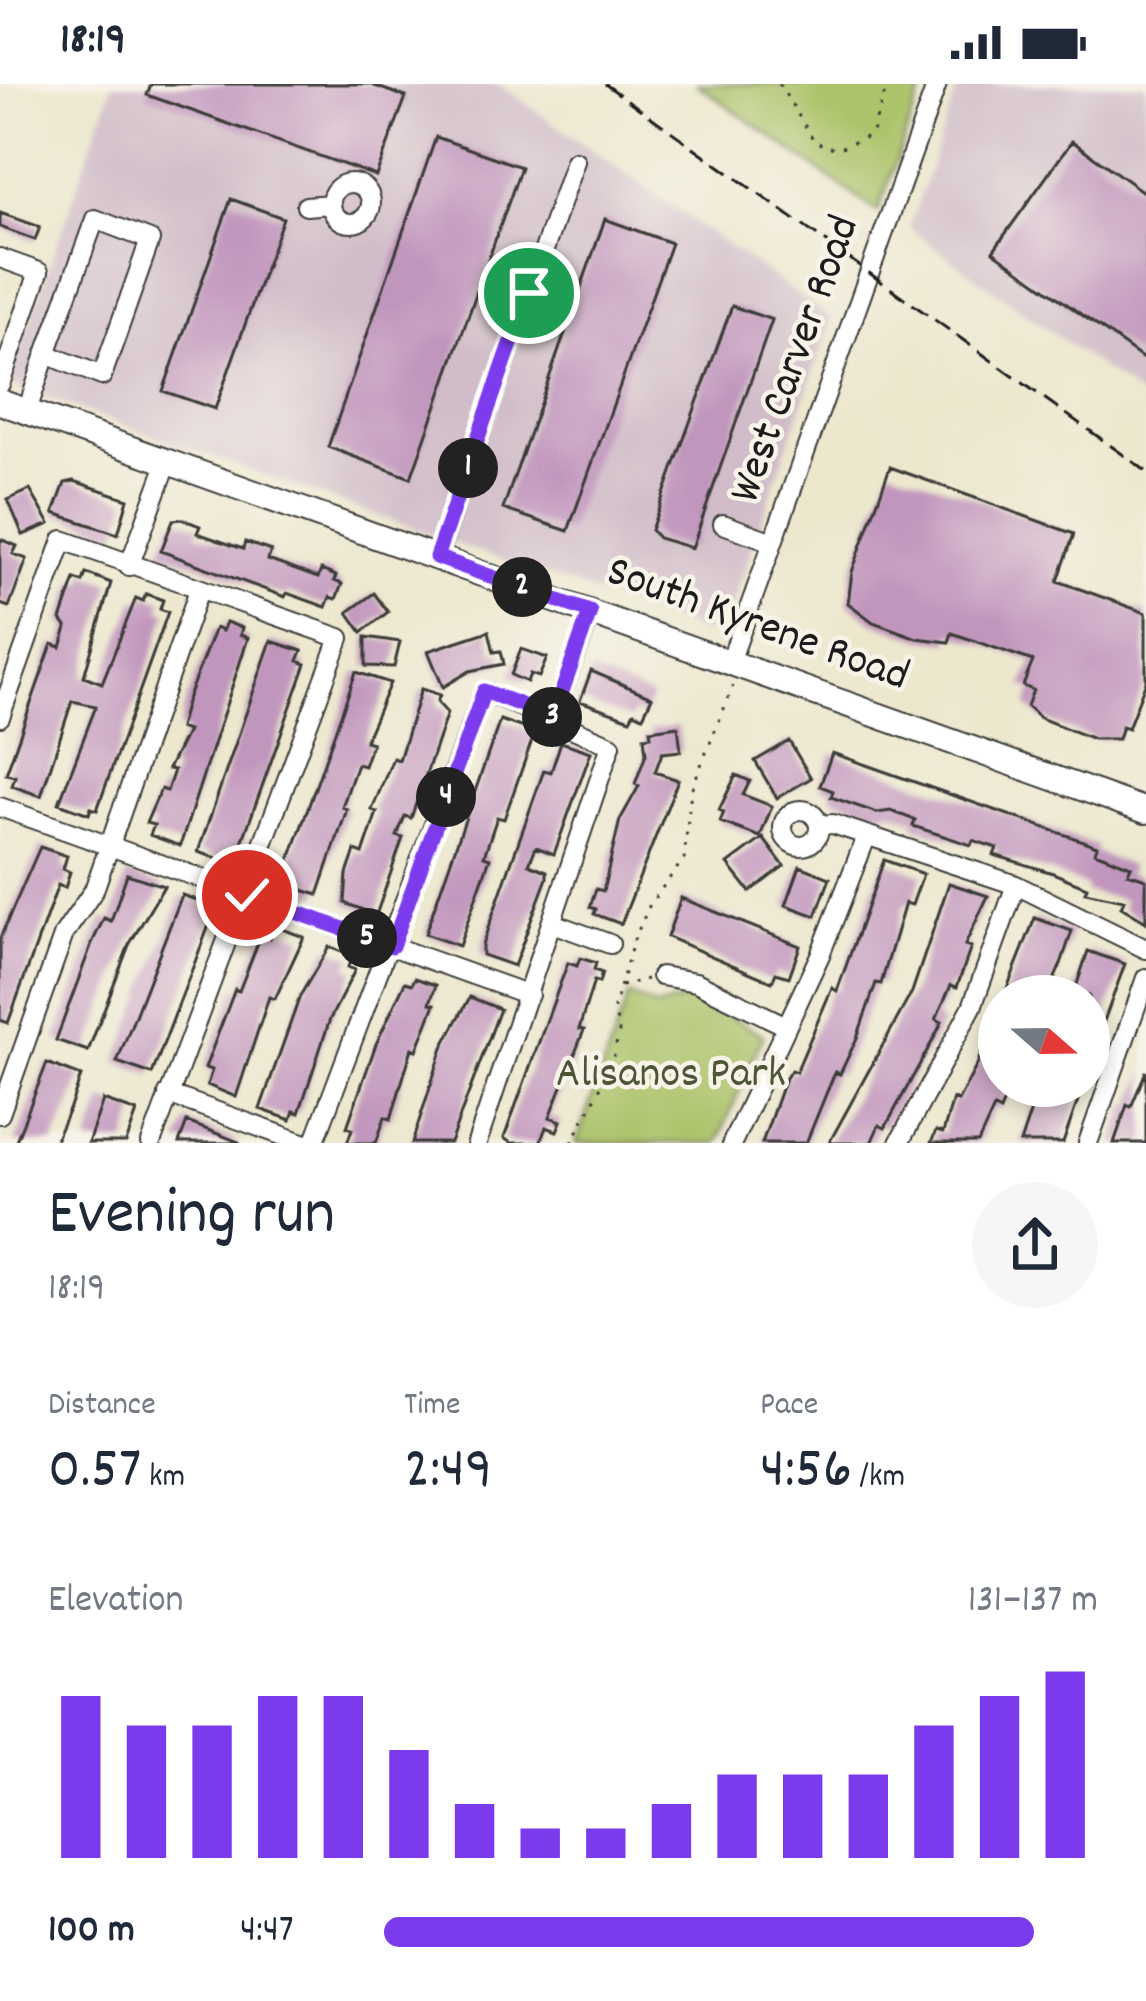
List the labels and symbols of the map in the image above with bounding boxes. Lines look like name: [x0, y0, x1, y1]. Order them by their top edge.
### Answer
street label: West Carver Road: [715, 208, 879, 512]
pin: [478, 242, 580, 344]
pin: 1: [438, 438, 498, 498]
street label: South Kyrene Road: [597, 542, 917, 710]
pin: 2: [492, 557, 552, 617]
pin: 3: [522, 687, 582, 747]
pin: 4: [416, 767, 476, 827]
pin: [196, 844, 298, 946]
pin: 5: [337, 908, 397, 968]
north arrow: [978, 975, 1110, 1107]
park label: Alisanos Park: [556, 1044, 786, 1108]

